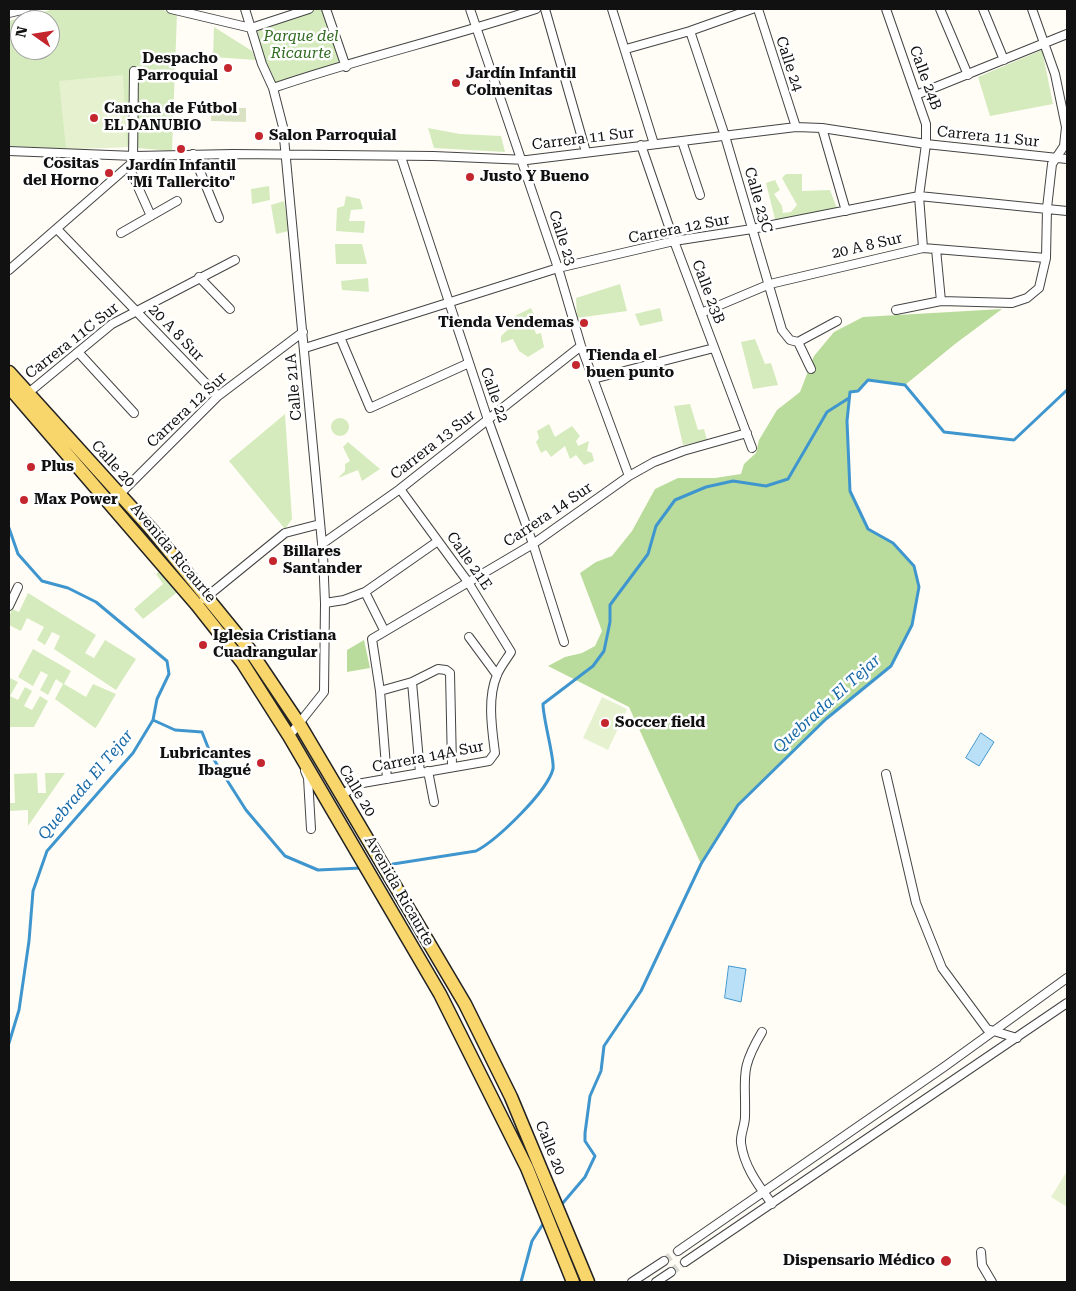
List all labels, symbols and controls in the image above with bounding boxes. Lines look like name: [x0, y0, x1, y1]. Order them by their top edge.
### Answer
north arrow: [10, 10, 60, 60]
text: N: [12, 25, 30, 39]
park label: Parque del Ricaurte: [263, 28, 339, 63]
street label: Calle 24: [772, 34, 806, 94]
street label: Calle 24B: [905, 43, 945, 113]
place label: Despacho Parroquial: [137, 50, 218, 85]
marker: Despacho Parroquial: [222, 62, 234, 74]
place label: Jardín Infantil Colmenitas: [466, 65, 576, 100]
marker: Jardín Infantil Colmenitas: [450, 77, 462, 89]
place label: Cancha de Fútbol EL DANUBIO: [104, 100, 237, 135]
marker: Cancha de Fútbol EL DANUBIO: [88, 112, 100, 124]
street label: Carrera 11 Sur: [936, 123, 1040, 151]
street label: Carrera 11 Sur: [531, 124, 635, 154]
place label: Salon Parroquial: [269, 127, 396, 145]
marker: Salon Parroquial: [253, 130, 265, 142]
marker: Jardín Infantil "Mi Tallercito": [175, 143, 187, 155]
place label: Cositas del Horno: [23, 155, 99, 190]
place label: Jardín Infantil "Mi Tallercito": [126, 157, 236, 192]
street label: Calle 23C: [740, 165, 776, 235]
marker: Cositas del Horno: [103, 167, 115, 179]
place label: Justo Y Bueno: [480, 168, 589, 186]
marker: Justo Y Bueno: [464, 171, 476, 183]
street label: Calle 23: [545, 208, 579, 268]
street label: Carrera 12 Sur: [627, 210, 731, 248]
street label: 20 A 8 Sur: [830, 229, 904, 263]
street label: Calle 23B: [688, 257, 728, 327]
street label: Carrera 11C Sur: [22, 299, 122, 383]
street label: 20 A 8 Sur: [145, 301, 207, 365]
place label: Tienda Vendemas: [438, 314, 574, 332]
marker: Tienda Vendemas: [578, 317, 590, 329]
place label: Tienda el buen punto: [586, 347, 674, 382]
street label: Calle 21A: [282, 353, 306, 421]
marker: Tienda el buen punto: [570, 359, 582, 371]
street label: Calle 22: [476, 365, 512, 425]
street label: Carrera 12 Sur: [143, 368, 231, 452]
street label: Carrera 13 Sur: [387, 406, 479, 484]
street label: Calle 20: [87, 437, 139, 491]
place label: Plus: [41, 458, 74, 476]
marker: Plus: [25, 461, 37, 473]
street label: Carrera 14 Sur: [500, 479, 596, 551]
place label: Max Power: [34, 491, 118, 509]
marker: Max Power: [18, 494, 30, 506]
street label: Avenida Ricaurte: [126, 500, 220, 606]
street label: Calle 21E: [443, 529, 495, 593]
place label: Billares Santander: [283, 543, 362, 578]
marker: Billares Santander: [267, 555, 279, 567]
place label: Iglesia Cristiana Cuadrangular: [213, 627, 336, 662]
marker: Iglesia Cristiana Cuadrangular: [197, 639, 209, 651]
water label: Quebrada El Tejar: [769, 651, 885, 757]
place label: Soccer field: [615, 714, 705, 732]
marker: Soccer field: [599, 717, 611, 729]
water label: Quebrada El Tejar: [34, 726, 138, 844]
street label: Carrera 14A Sur: [371, 737, 485, 777]
place label: Lubricantes Ibagué: [160, 745, 251, 780]
marker: Lubricantes Ibagué: [255, 757, 267, 769]
street label: Calle 20: [335, 762, 379, 820]
street label: Avenida Ricaurte: [360, 833, 438, 949]
street label: Calle 20: [531, 1118, 569, 1178]
place label: Dispensario Médico: [783, 1252, 935, 1270]
marker: Dispensario Médico: [939, 1254, 953, 1268]

